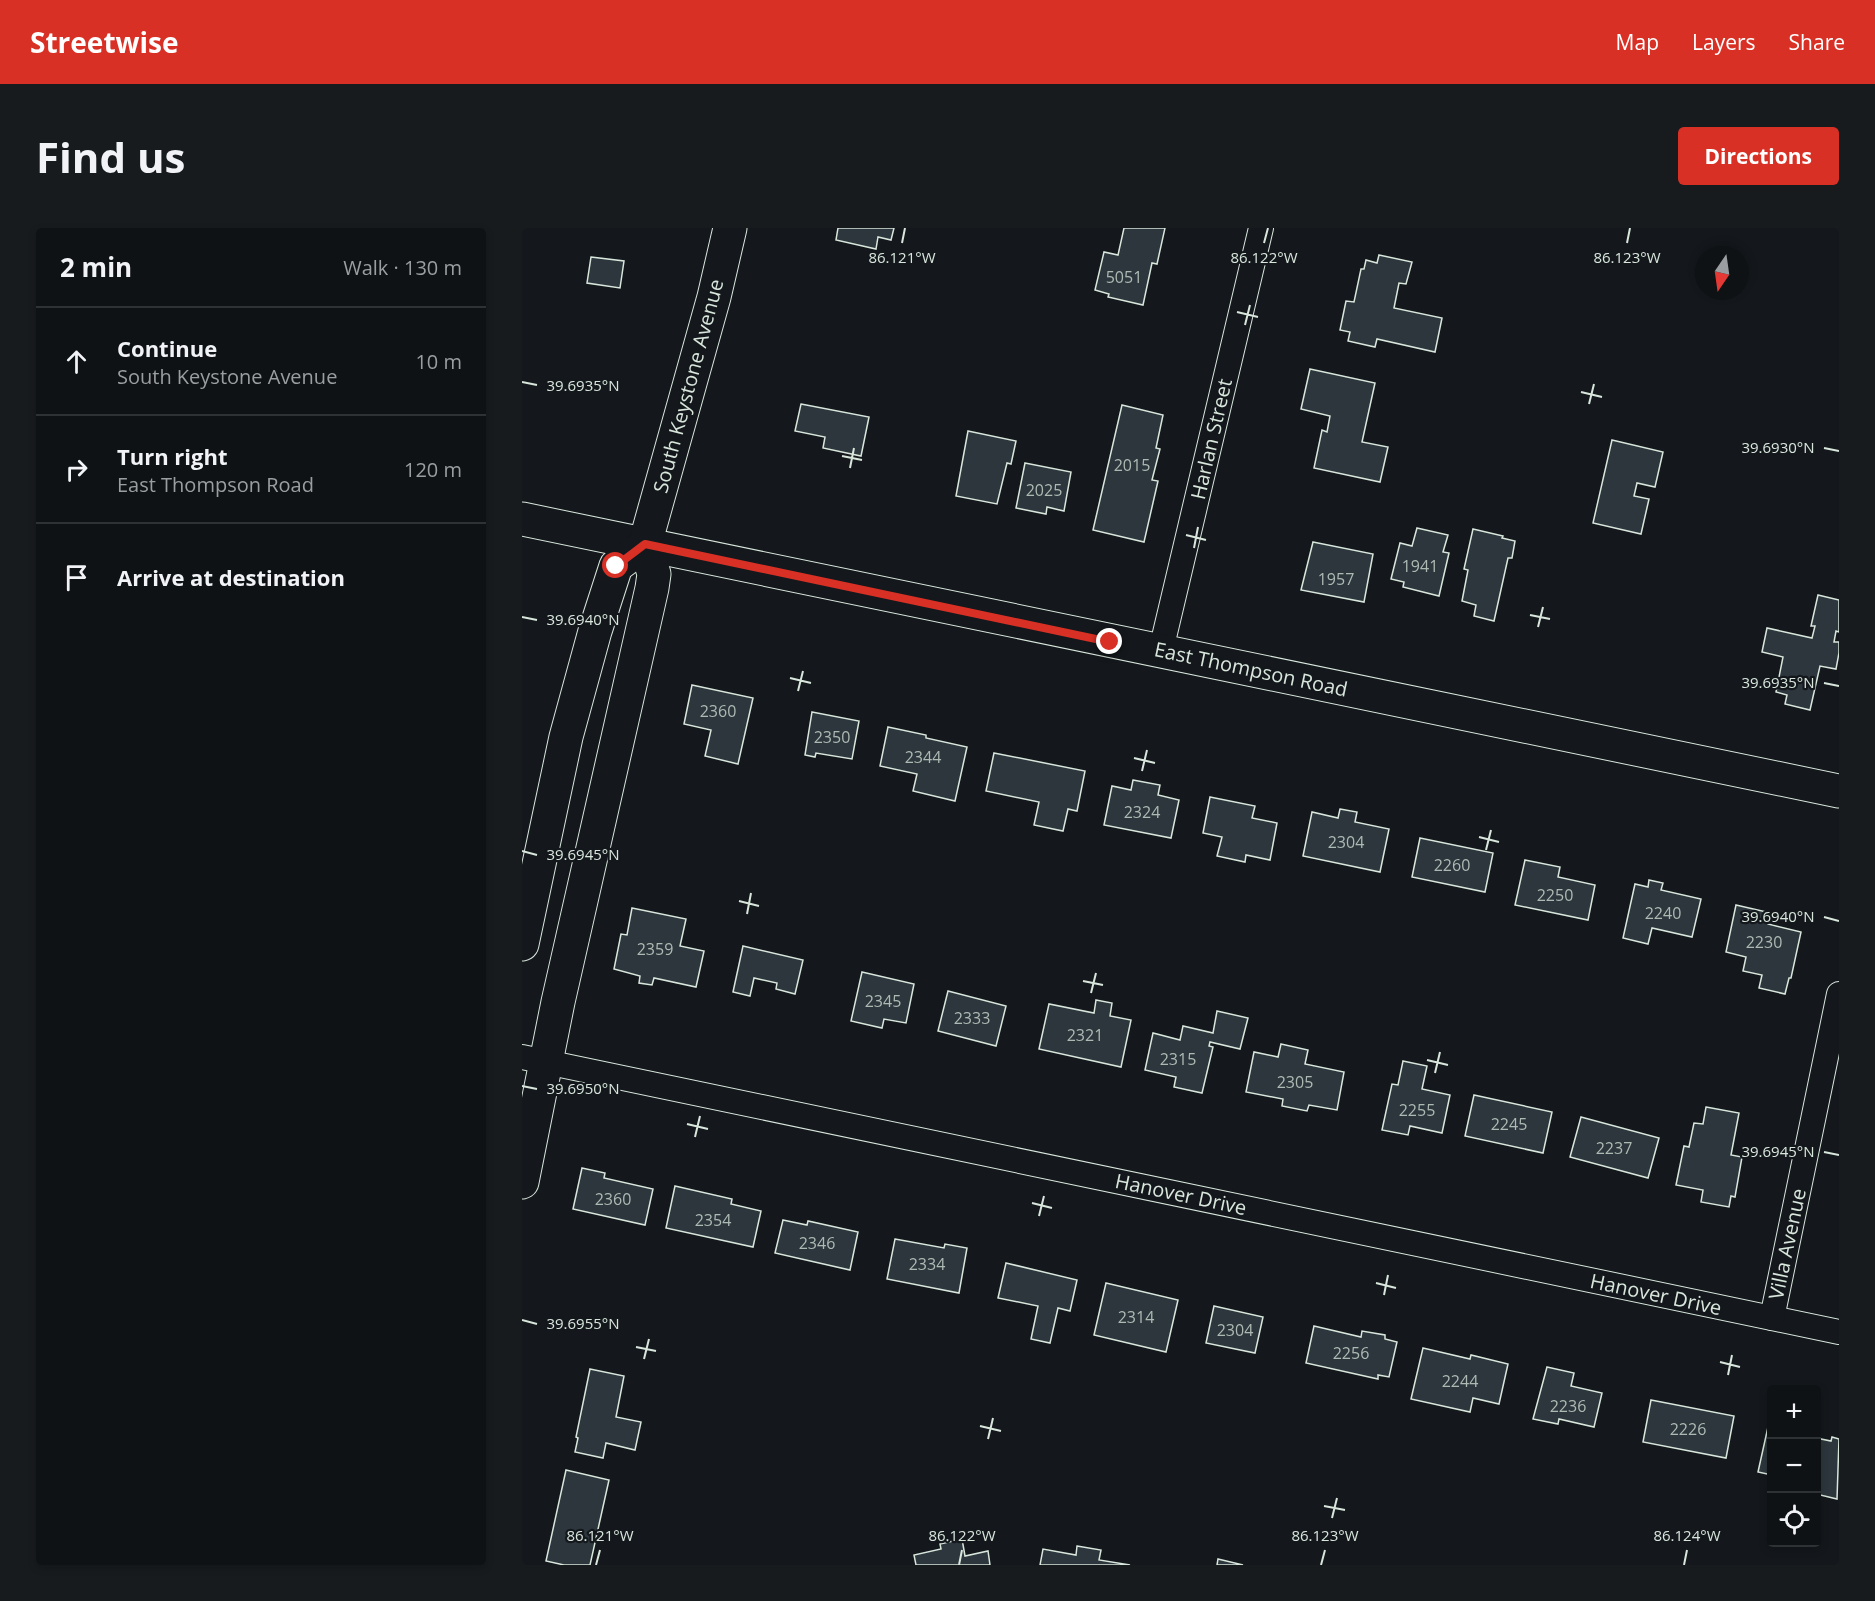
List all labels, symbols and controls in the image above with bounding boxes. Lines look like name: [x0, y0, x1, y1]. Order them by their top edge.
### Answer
text: Streetwise: [30, 23, 179, 61]
text: Map: [1616, 28, 1659, 56]
text: Layers: [1692, 28, 1756, 56]
text: Share: [1789, 28, 1845, 56]
button: Directions: [1678, 127, 1839, 185]
text: Find us: [36, 128, 185, 185]
north arrow: [1695, 246, 1749, 300]
text: 86.121°W: [868, 247, 936, 267]
text: 86.122°W: [1230, 247, 1298, 267]
text: 86.123°W: [1593, 247, 1661, 267]
text: 2 min: [60, 249, 132, 285]
text: Walk · 130 m: [343, 254, 462, 281]
house number: 5051: [1106, 266, 1142, 288]
street label: South Keystone Avenue: [646, 276, 730, 496]
text: Continue: [117, 333, 217, 363]
icon: ahead: [60, 345, 93, 378]
text: 10 m: [415, 348, 462, 375]
text: South Keystone Avenue: [117, 363, 337, 390]
text: 39.6935°N: [546, 375, 620, 395]
street label: Harlan Street: [1184, 376, 1238, 502]
text: 39.6930°N: [1741, 437, 1815, 457]
text: Turn right: [117, 441, 228, 471]
icon: right: [60, 453, 93, 486]
house number: 2015: [1114, 454, 1150, 476]
text: 120 m: [404, 456, 462, 483]
text: East Thompson Road: [117, 471, 314, 498]
house number: 2025: [1026, 479, 1062, 501]
route start: [602, 552, 628, 578]
house number: 1941: [1402, 555, 1438, 577]
icon: arrive: [60, 561, 93, 594]
text: Arrive at destination: [117, 562, 345, 592]
house number: 1957: [1318, 568, 1354, 590]
text: 39.6940°N: [546, 609, 620, 629]
route end: [1096, 628, 1122, 654]
street label: East Thompson Road: [1152, 635, 1350, 703]
text: 39.6935°N: [1741, 672, 1815, 692]
house number: 2360: [700, 700, 736, 722]
house number: 2350: [814, 726, 850, 748]
house number: 2344: [905, 746, 941, 768]
house number: 2324: [1124, 801, 1160, 823]
house number: 2304: [1328, 831, 1364, 853]
text: 39.6945°N: [546, 844, 620, 864]
house number: 2260: [1434, 854, 1470, 876]
house number: 2250: [1537, 884, 1573, 906]
house number: 2240: [1645, 902, 1681, 924]
text: 39.6940°N: [1741, 906, 1815, 926]
house number: 2230: [1746, 931, 1782, 953]
house number: 2359: [637, 938, 673, 960]
house number: 2345: [865, 990, 901, 1012]
house number: 2333: [954, 1007, 990, 1029]
house number: 2321: [1067, 1024, 1103, 1046]
house number: 2315: [1160, 1048, 1196, 1070]
house number: 2305: [1277, 1071, 1313, 1093]
text: 39.6950°N: [546, 1078, 620, 1098]
house number: 2255: [1399, 1099, 1435, 1121]
house number: 2245: [1491, 1113, 1527, 1135]
house number: 2237: [1596, 1137, 1632, 1159]
text: 39.6945°N: [1741, 1141, 1815, 1161]
street label: Hanover Drive: [1113, 1167, 1249, 1221]
street label: Villa Avenue: [1762, 1186, 1812, 1302]
house number: 2360: [595, 1188, 631, 1210]
house number: 2354: [695, 1209, 731, 1231]
house number: 2346: [799, 1232, 835, 1254]
house number: 2334: [909, 1253, 945, 1275]
street label: Hanover Drive: [1588, 1267, 1724, 1321]
house number: 2314: [1118, 1306, 1154, 1328]
text: 39.6955°N: [546, 1313, 620, 1333]
house number: 2304: [1217, 1319, 1253, 1341]
house number: 2256: [1333, 1342, 1369, 1364]
house number: 2244: [1442, 1370, 1478, 1392]
map controls: [1767, 1385, 1821, 1547]
button: +: [1767, 1385, 1821, 1439]
house number: 2236: [1550, 1395, 1586, 1417]
house number: 2226: [1670, 1418, 1706, 1440]
button: −: [1767, 1439, 1821, 1493]
button: locate: [1767, 1493, 1821, 1547]
text: 86.121°W: [566, 1525, 634, 1545]
text: 86.122°W: [928, 1525, 996, 1545]
text: 86.123°W: [1291, 1525, 1359, 1545]
text: 86.124°W: [1653, 1525, 1721, 1545]

